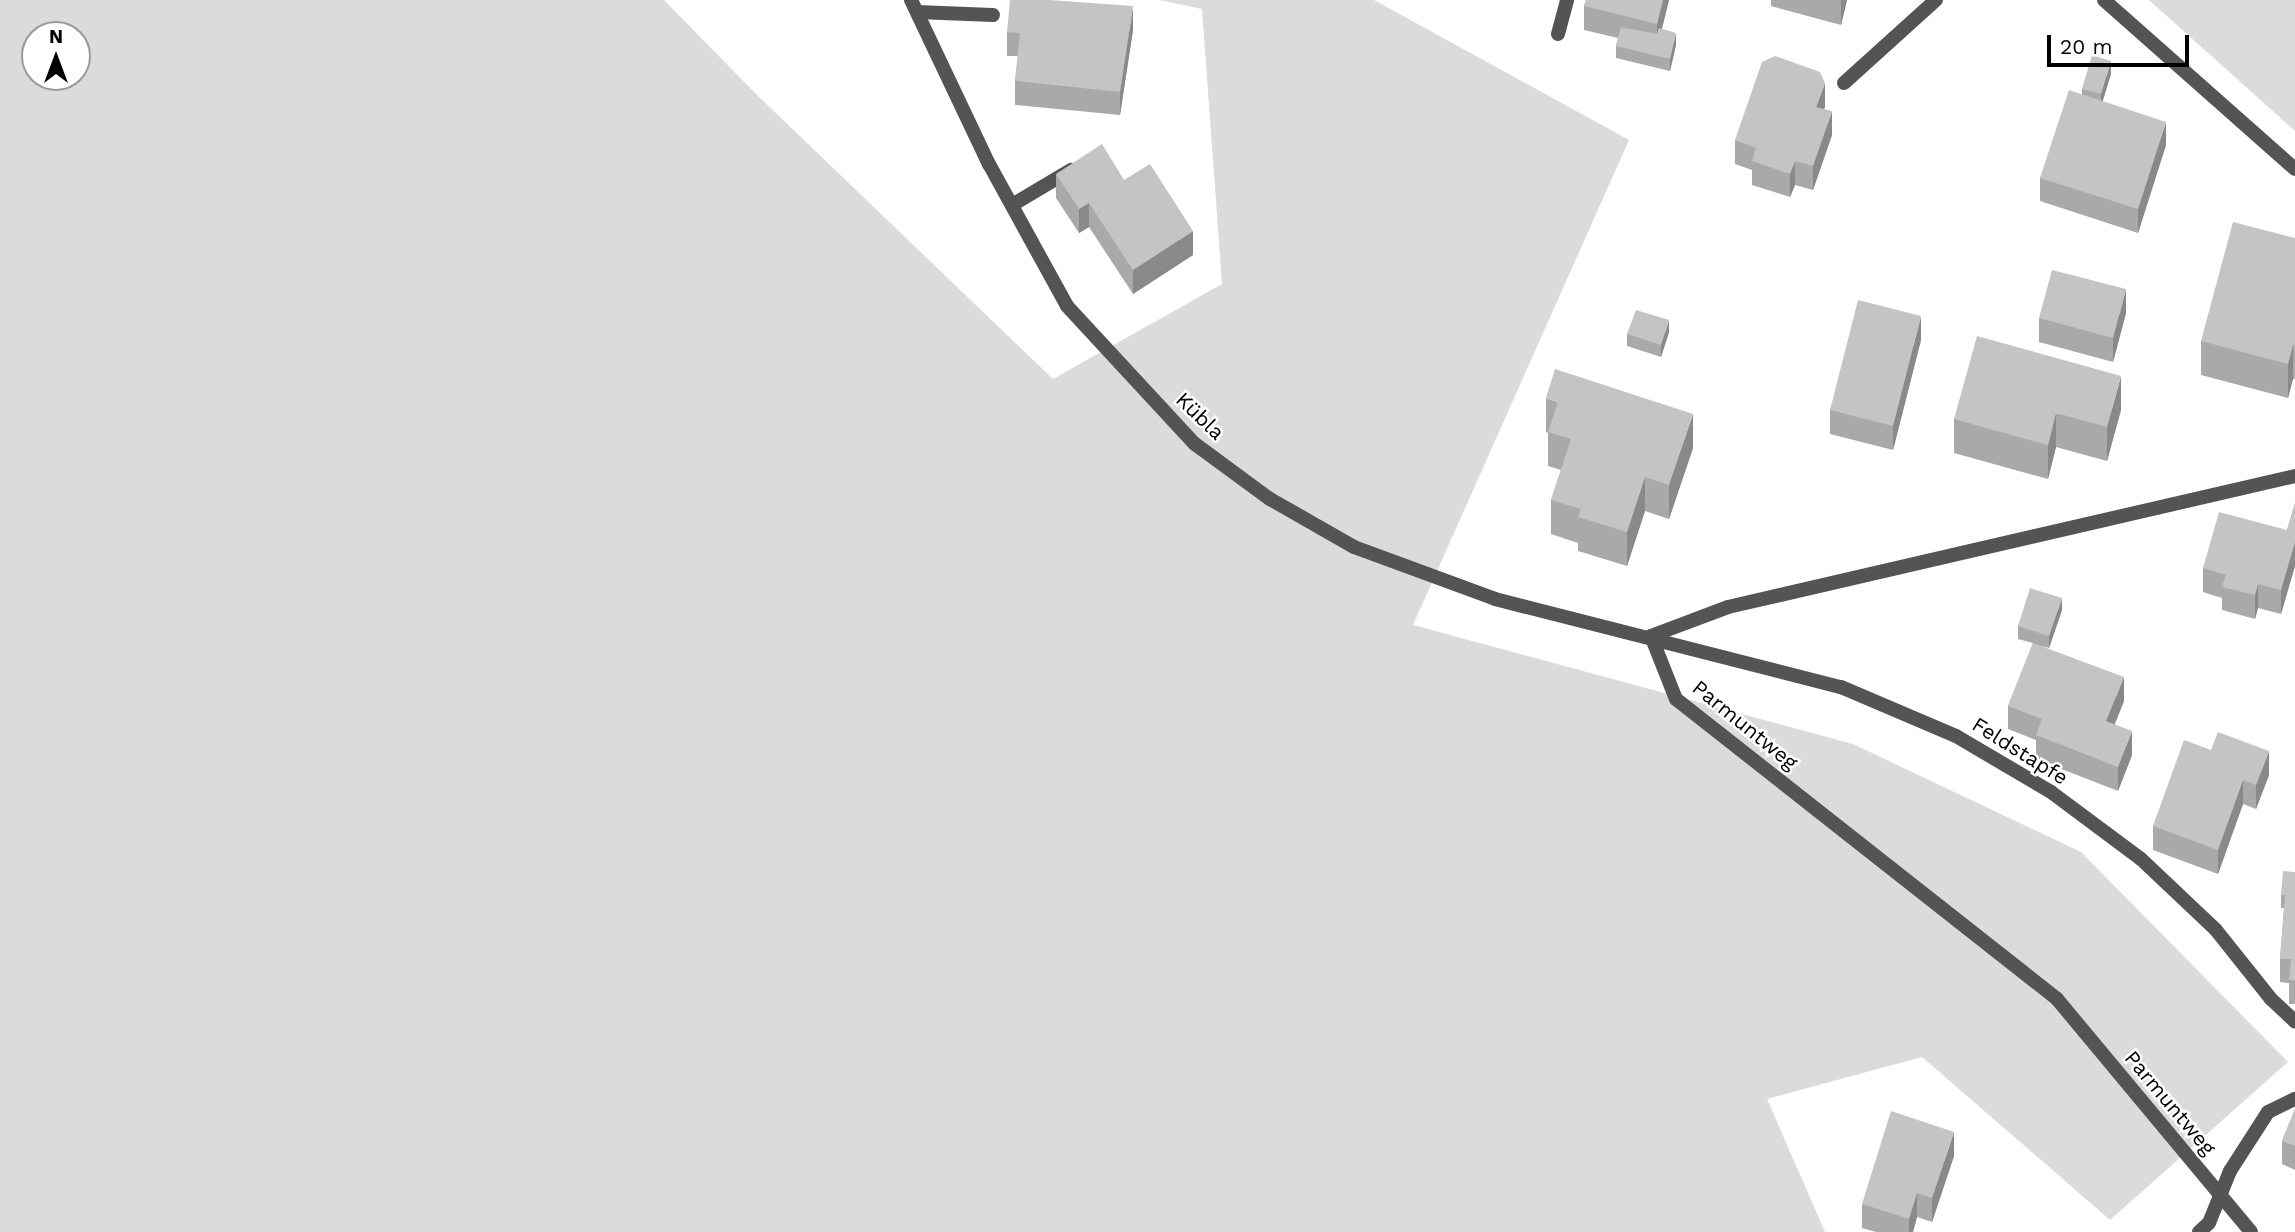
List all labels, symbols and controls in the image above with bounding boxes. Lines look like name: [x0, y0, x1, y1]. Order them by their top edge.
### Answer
north arrow: [21, 21, 91, 91]
scale bar: [2050, 21, 2192, 65]
text: N: [49, 25, 63, 48]
text: 20 m: [2060, 34, 2112, 59]
street label: Kübla: [1170, 387, 1230, 445]
street label: Parmuntweg: [1687, 675, 1803, 775]
street label: Feldstapfe: [1967, 712, 2073, 790]
street label: Parmuntweg: [2119, 1046, 2221, 1160]

